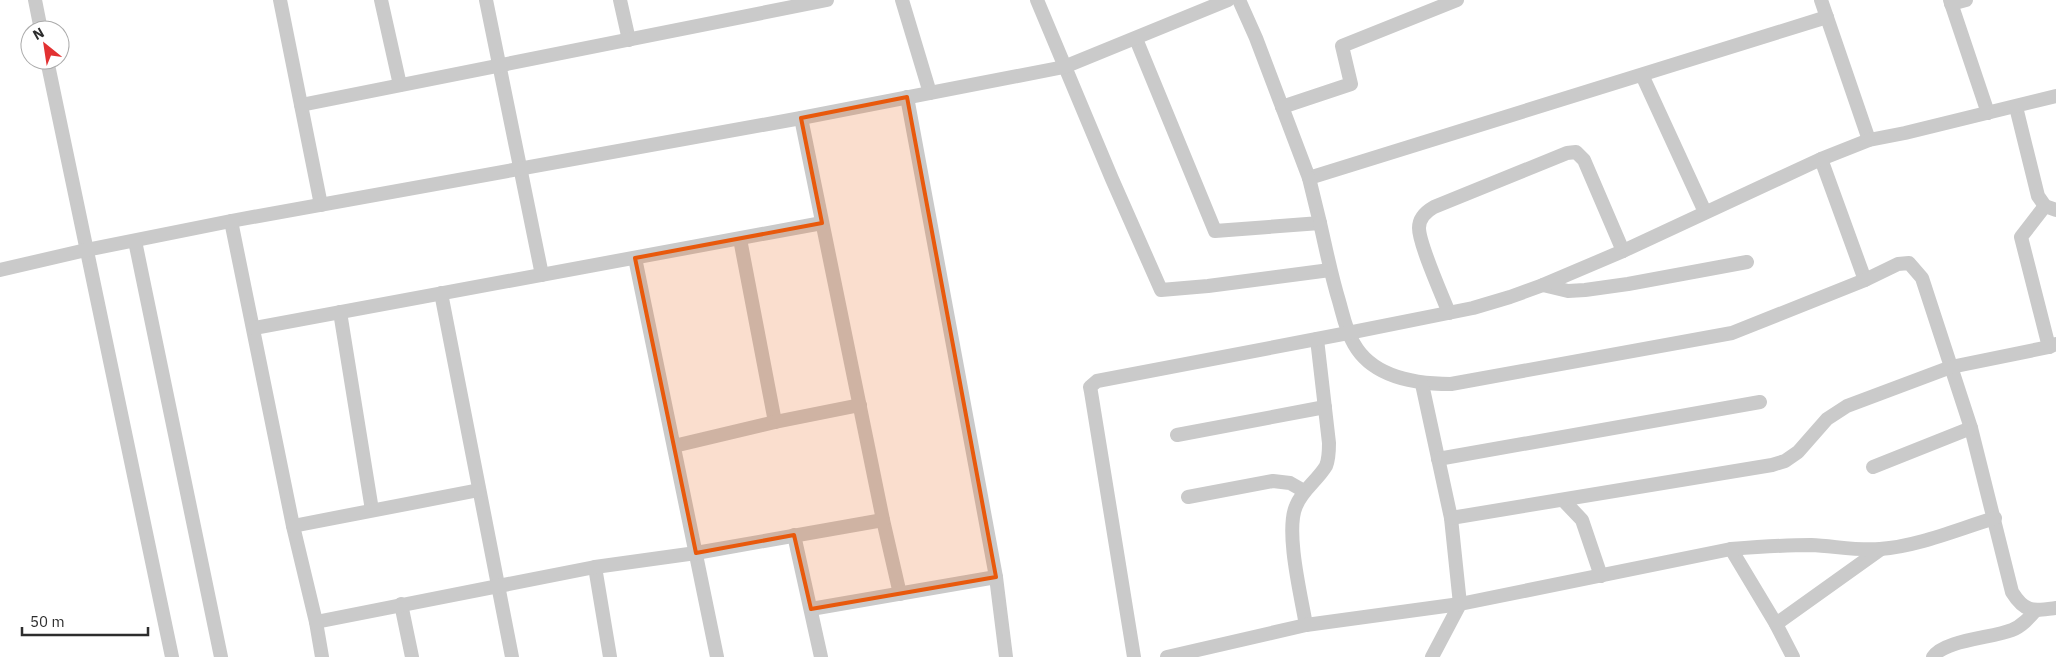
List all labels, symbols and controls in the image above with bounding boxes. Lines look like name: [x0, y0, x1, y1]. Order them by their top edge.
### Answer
north arrow: [20, 20, 70, 70]
text: N: [30, 23, 47, 44]
scale bar: [22, 604, 149, 636]
text: 50 m: [30, 612, 65, 631]

